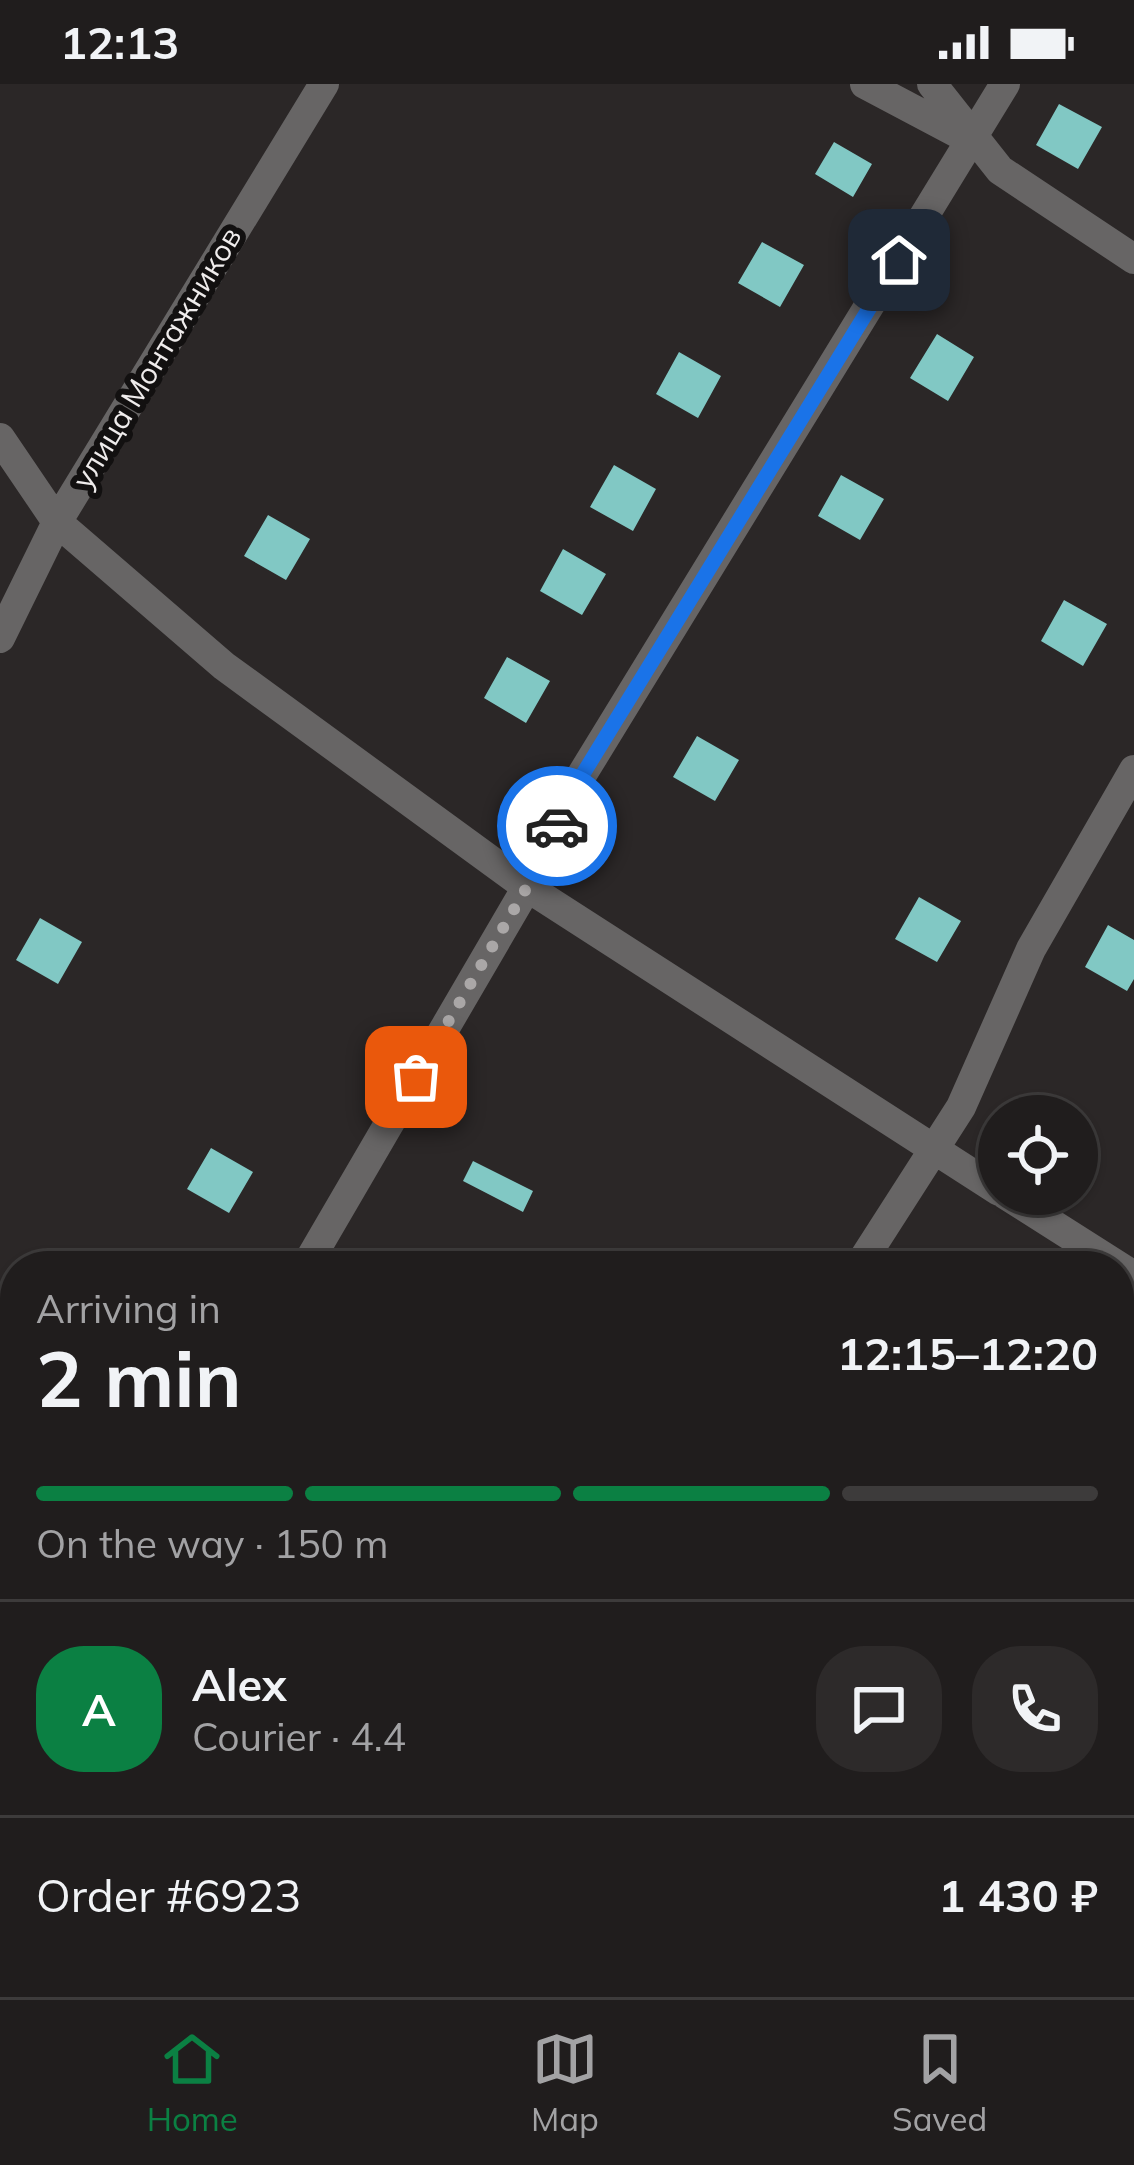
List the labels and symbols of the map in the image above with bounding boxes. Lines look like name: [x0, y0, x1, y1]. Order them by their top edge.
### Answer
pin: [848, 209, 950, 311]
street label: улица Монтажников: [63, 220, 249, 495]
courier: [497, 766, 617, 886]
pin: [365, 1026, 467, 1128]

